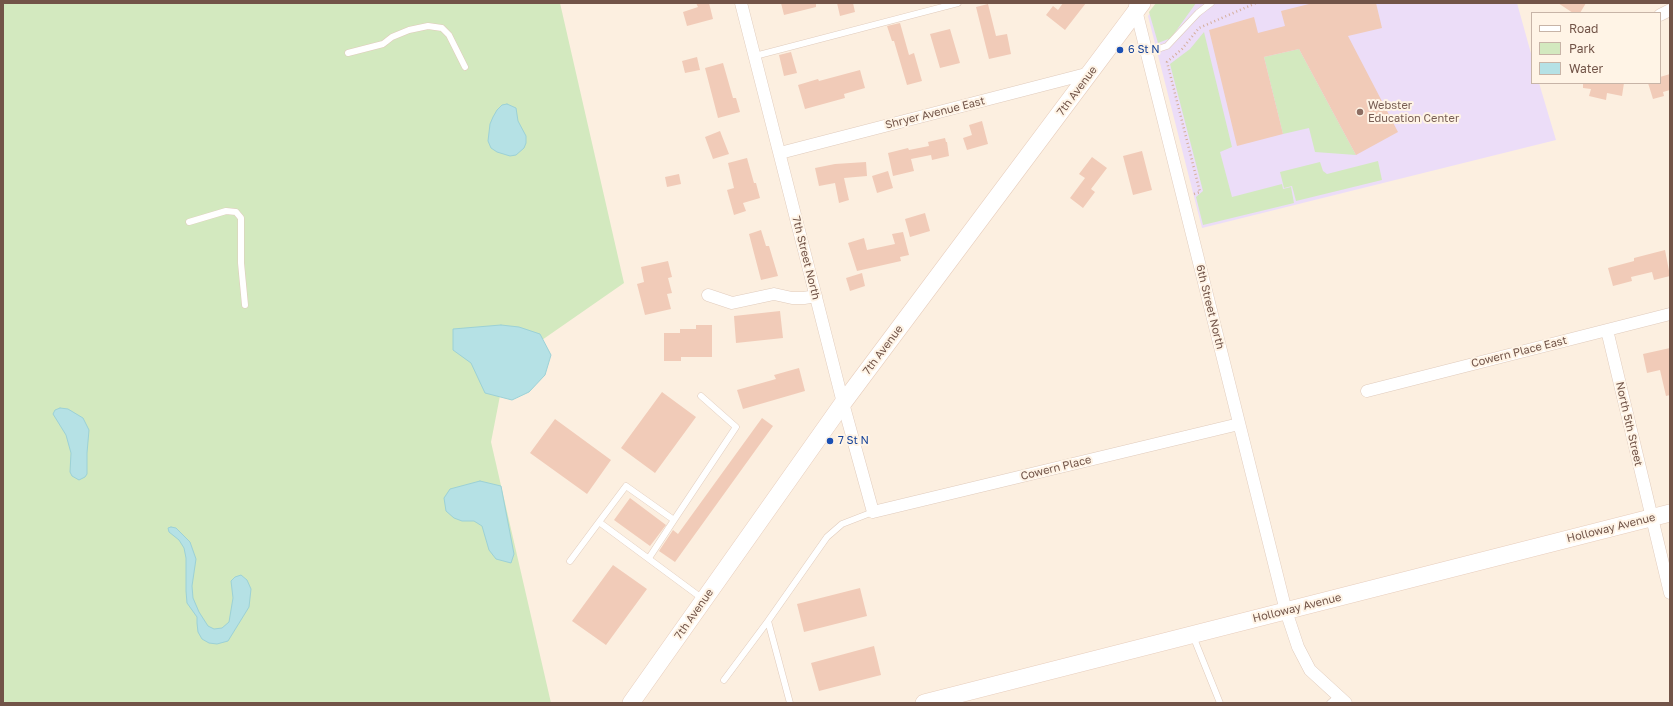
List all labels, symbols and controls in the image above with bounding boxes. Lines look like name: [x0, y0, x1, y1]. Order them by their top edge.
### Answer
legend: [1531, 12, 1661, 84]
text: Road: [1569, 21, 1598, 36]
text: Park: [1569, 41, 1595, 56]
place label: 6 St N: [1128, 43, 1160, 57]
marker: 6 St N: [1115, 45, 1125, 55]
text: Water: [1569, 61, 1603, 76]
street label: 7th Avenue: [1054, 64, 1100, 118]
street label: Shryer Avenue East: [884, 94, 986, 132]
place label: Webster Education Center: [1368, 99, 1459, 125]
marker: Webster Education Center: [1355, 107, 1365, 117]
street label: 7th Street North: [789, 215, 823, 301]
street label: 6th Street North: [1193, 263, 1227, 351]
street label: 7th Avenue: [860, 323, 906, 377]
street label: Cowern Place East: [1470, 334, 1568, 370]
street label: North 5th Street: [1613, 381, 1645, 467]
place label: 7 St N: [838, 434, 869, 448]
marker: 7 St N: [825, 436, 835, 446]
street label: Cowern Place: [1019, 453, 1093, 483]
street label: Holloway Avenue: [1565, 511, 1657, 545]
street label: 7th Avenue: [672, 586, 716, 642]
street label: Holloway Avenue: [1251, 591, 1343, 625]

